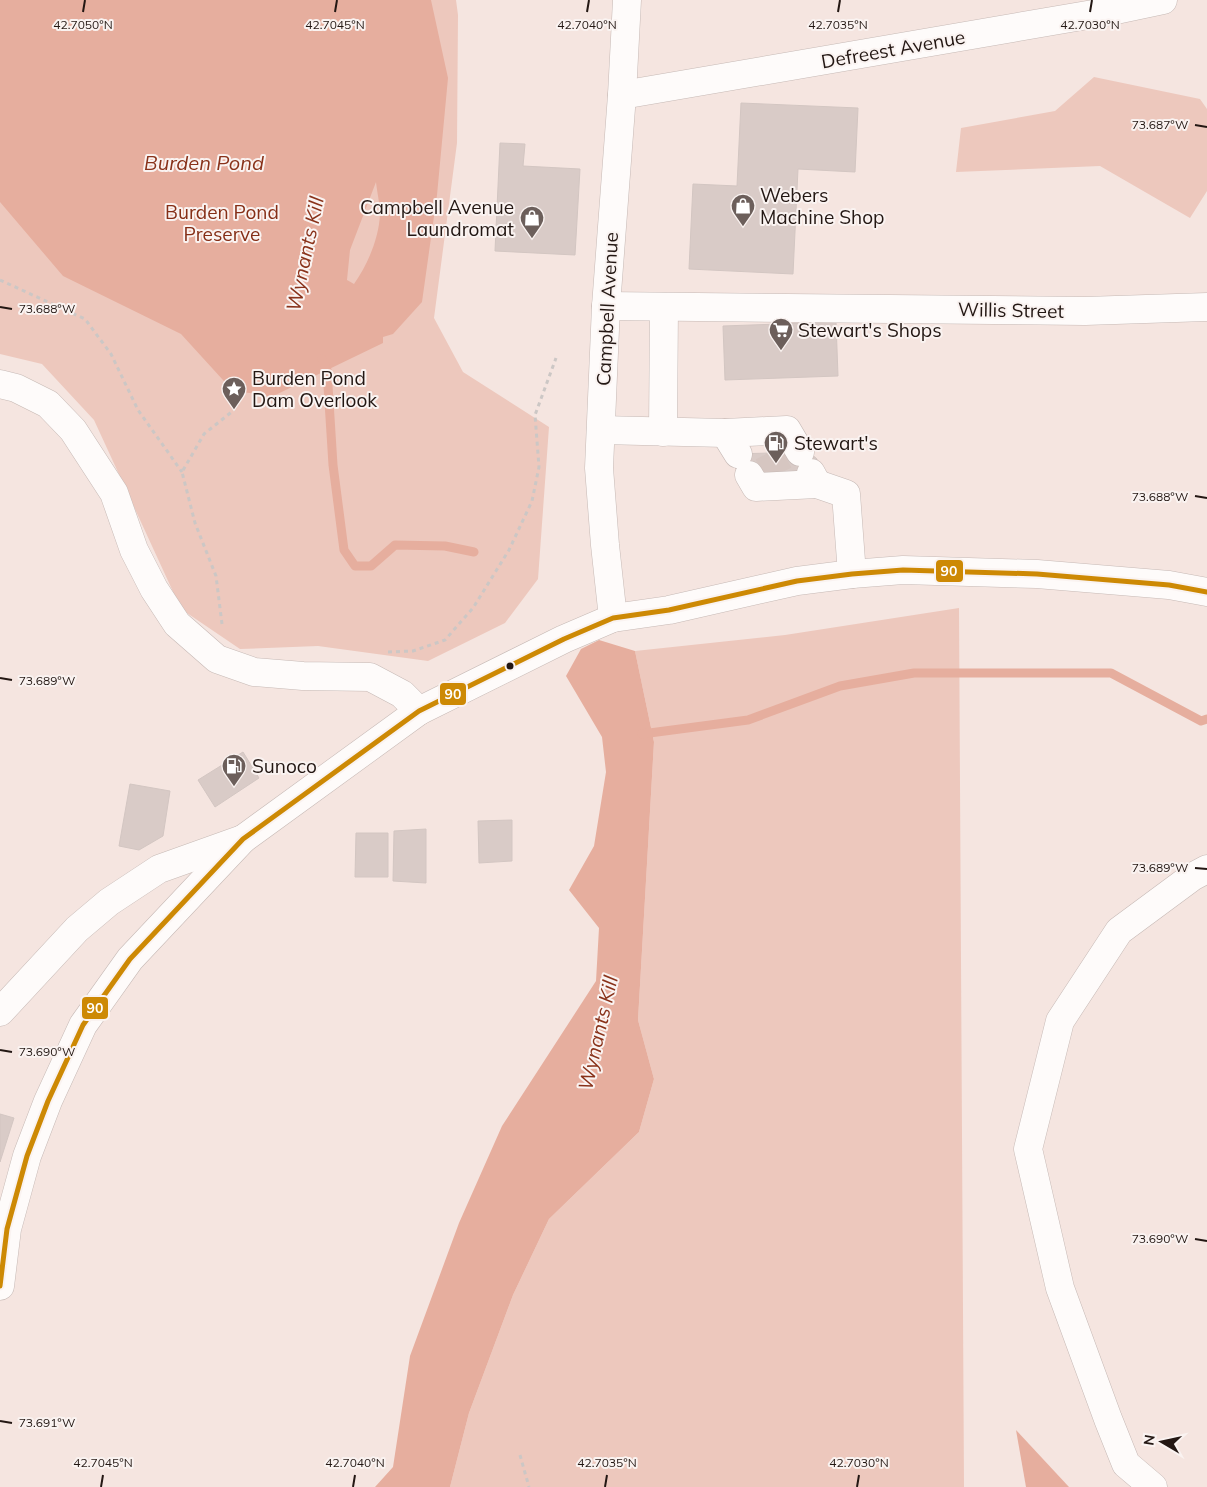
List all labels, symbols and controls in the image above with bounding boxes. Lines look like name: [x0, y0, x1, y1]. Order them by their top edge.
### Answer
text: 42.7050°N: [53, 17, 113, 32]
text: 42.7045°N: [305, 17, 365, 32]
text: 42.7040°N: [557, 17, 617, 32]
text: 42.7035°N: [808, 17, 868, 32]
text: 42.7030°N: [1060, 17, 1120, 32]
street label: Defreest Avenue: [819, 25, 967, 73]
text: 73.687°W: [1132, 117, 1188, 132]
water label: Burden Pond: [144, 150, 264, 175]
place label: Webers Machine Shop: [760, 183, 884, 229]
shop icon: Webers Machine Shop: [730, 193, 756, 227]
water label: Wynants Kill: [280, 194, 329, 314]
place label: Campbell Avenue Laundromat: [360, 195, 514, 241]
park label: Burden Pond Preserve: [165, 200, 279, 246]
shop icon: Campbell Avenue Laundromat: [519, 205, 545, 239]
street label: Campbell Avenue: [591, 231, 623, 387]
street label: Willis Street: [958, 297, 1065, 323]
text: 73.688°W: [19, 301, 75, 316]
supermarket icon: Stewart's Shops: [768, 317, 794, 351]
place label: Stewart's Shops: [798, 318, 942, 342]
place label: Burden Pond Dam Overlook: [252, 366, 377, 412]
place icon: Burden Pond Dam Overlook: [221, 376, 247, 410]
fuel station icon: Stewart's: [763, 430, 789, 464]
place label: Stewart's: [794, 431, 878, 455]
text: 73.688°W: [1132, 489, 1188, 504]
line badge: 90: [935, 559, 964, 583]
text: 90: [941, 562, 957, 580]
unlabelled marker: [505, 661, 515, 671]
text: 73.689°W: [19, 673, 75, 688]
line badge: 90: [439, 682, 467, 706]
text: 90: [445, 685, 461, 703]
fuel station icon: Sunoco: [221, 753, 247, 787]
place label: Sunoco: [252, 754, 317, 778]
text: 73.689°W: [1132, 860, 1188, 875]
water label: Wynants Kill: [572, 973, 623, 1093]
line badge: 90: [81, 996, 109, 1020]
text: 90: [87, 999, 103, 1017]
text: 73.690°W: [19, 1044, 75, 1059]
text: 73.690°W: [1132, 1231, 1188, 1246]
text: 73.691°W: [19, 1415, 75, 1430]
north arrow: [1137, 1417, 1187, 1467]
text: N: [1139, 1433, 1159, 1447]
text: 42.7045°N: [73, 1455, 133, 1470]
text: 42.7040°N: [325, 1455, 385, 1470]
text: 42.7035°N: [577, 1455, 637, 1470]
text: 42.7030°N: [829, 1455, 889, 1470]

